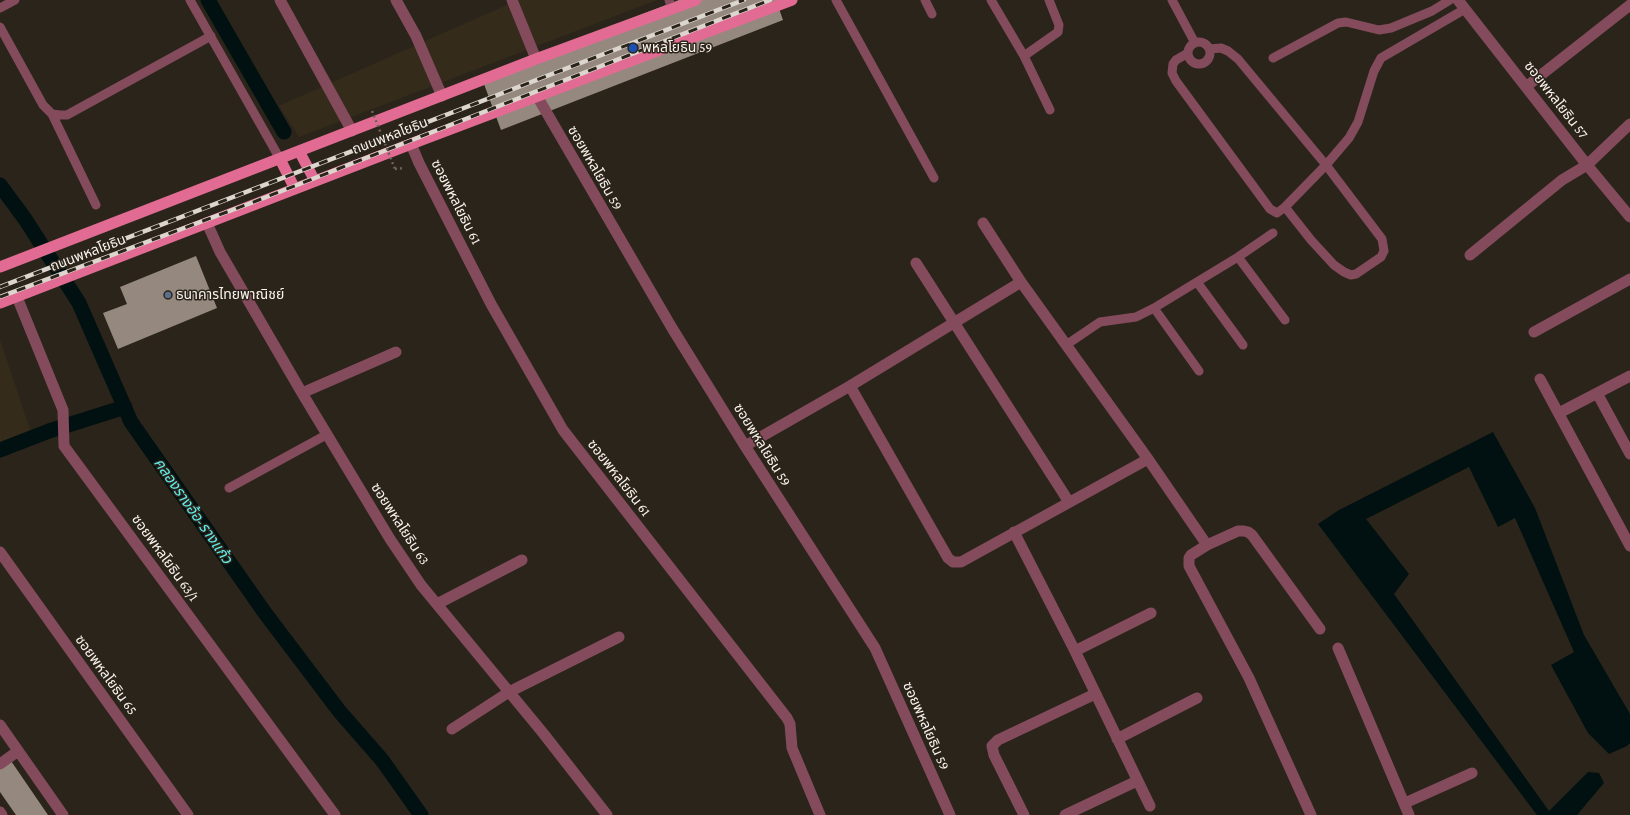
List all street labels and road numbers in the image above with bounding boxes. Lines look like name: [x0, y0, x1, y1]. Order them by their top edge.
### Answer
street label: ซอยพหลโยธิน 57: [1521, 58, 1591, 142]
street label: ถนนพหลโยธิน: [350, 114, 430, 158]
street label: ซอยพหลโยธิน 59: [564, 123, 626, 213]
street label: ซอยพหลโยธิน 61: [427, 157, 485, 247]
street label: ถนนพหลโยธิน: [48, 231, 128, 275]
street label: ซอยพหลโยธิน 59: [730, 400, 794, 490]
street label: ซอยพหลโยธิน 61: [584, 436, 654, 520]
street label: ซอยพหลโยธิน 63: [367, 480, 433, 568]
street label: ซอยพหลโยธิน 63/1: [128, 511, 202, 605]
street label: ซอยพหลโยธิน 65: [71, 632, 141, 718]
street label: ซอยพหลโยธิน 59: [899, 679, 953, 773]

